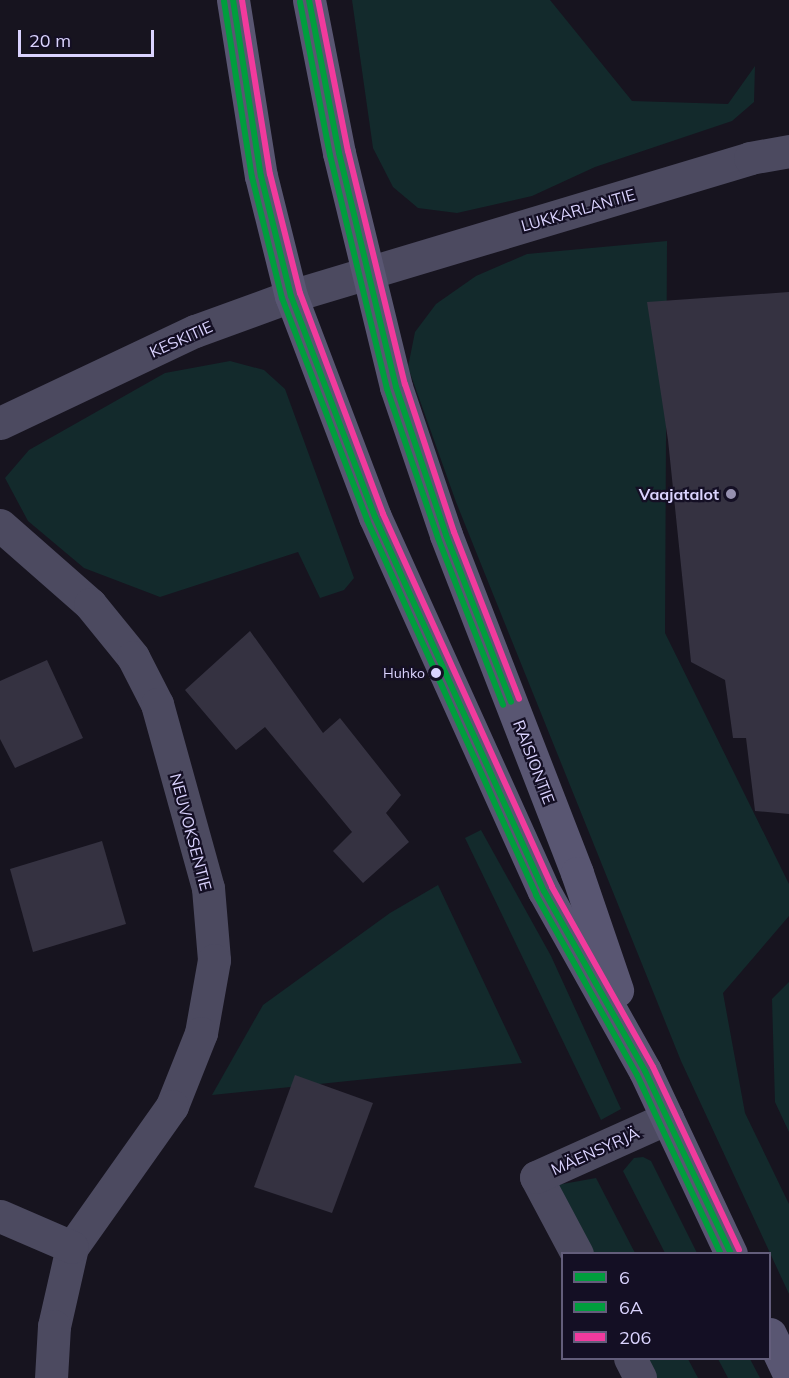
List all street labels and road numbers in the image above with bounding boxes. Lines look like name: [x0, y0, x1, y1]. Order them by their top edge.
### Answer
street label: LUKKARLANTIE: [519, 185, 637, 235]
street label: KESKITIE: [147, 317, 215, 361]
street label: RAISIONTIE: [509, 717, 559, 807]
street label: NEUVOKSENTIE: [166, 771, 216, 893]
street label: MÄENSYRJÄ: [548, 1123, 642, 1179]

